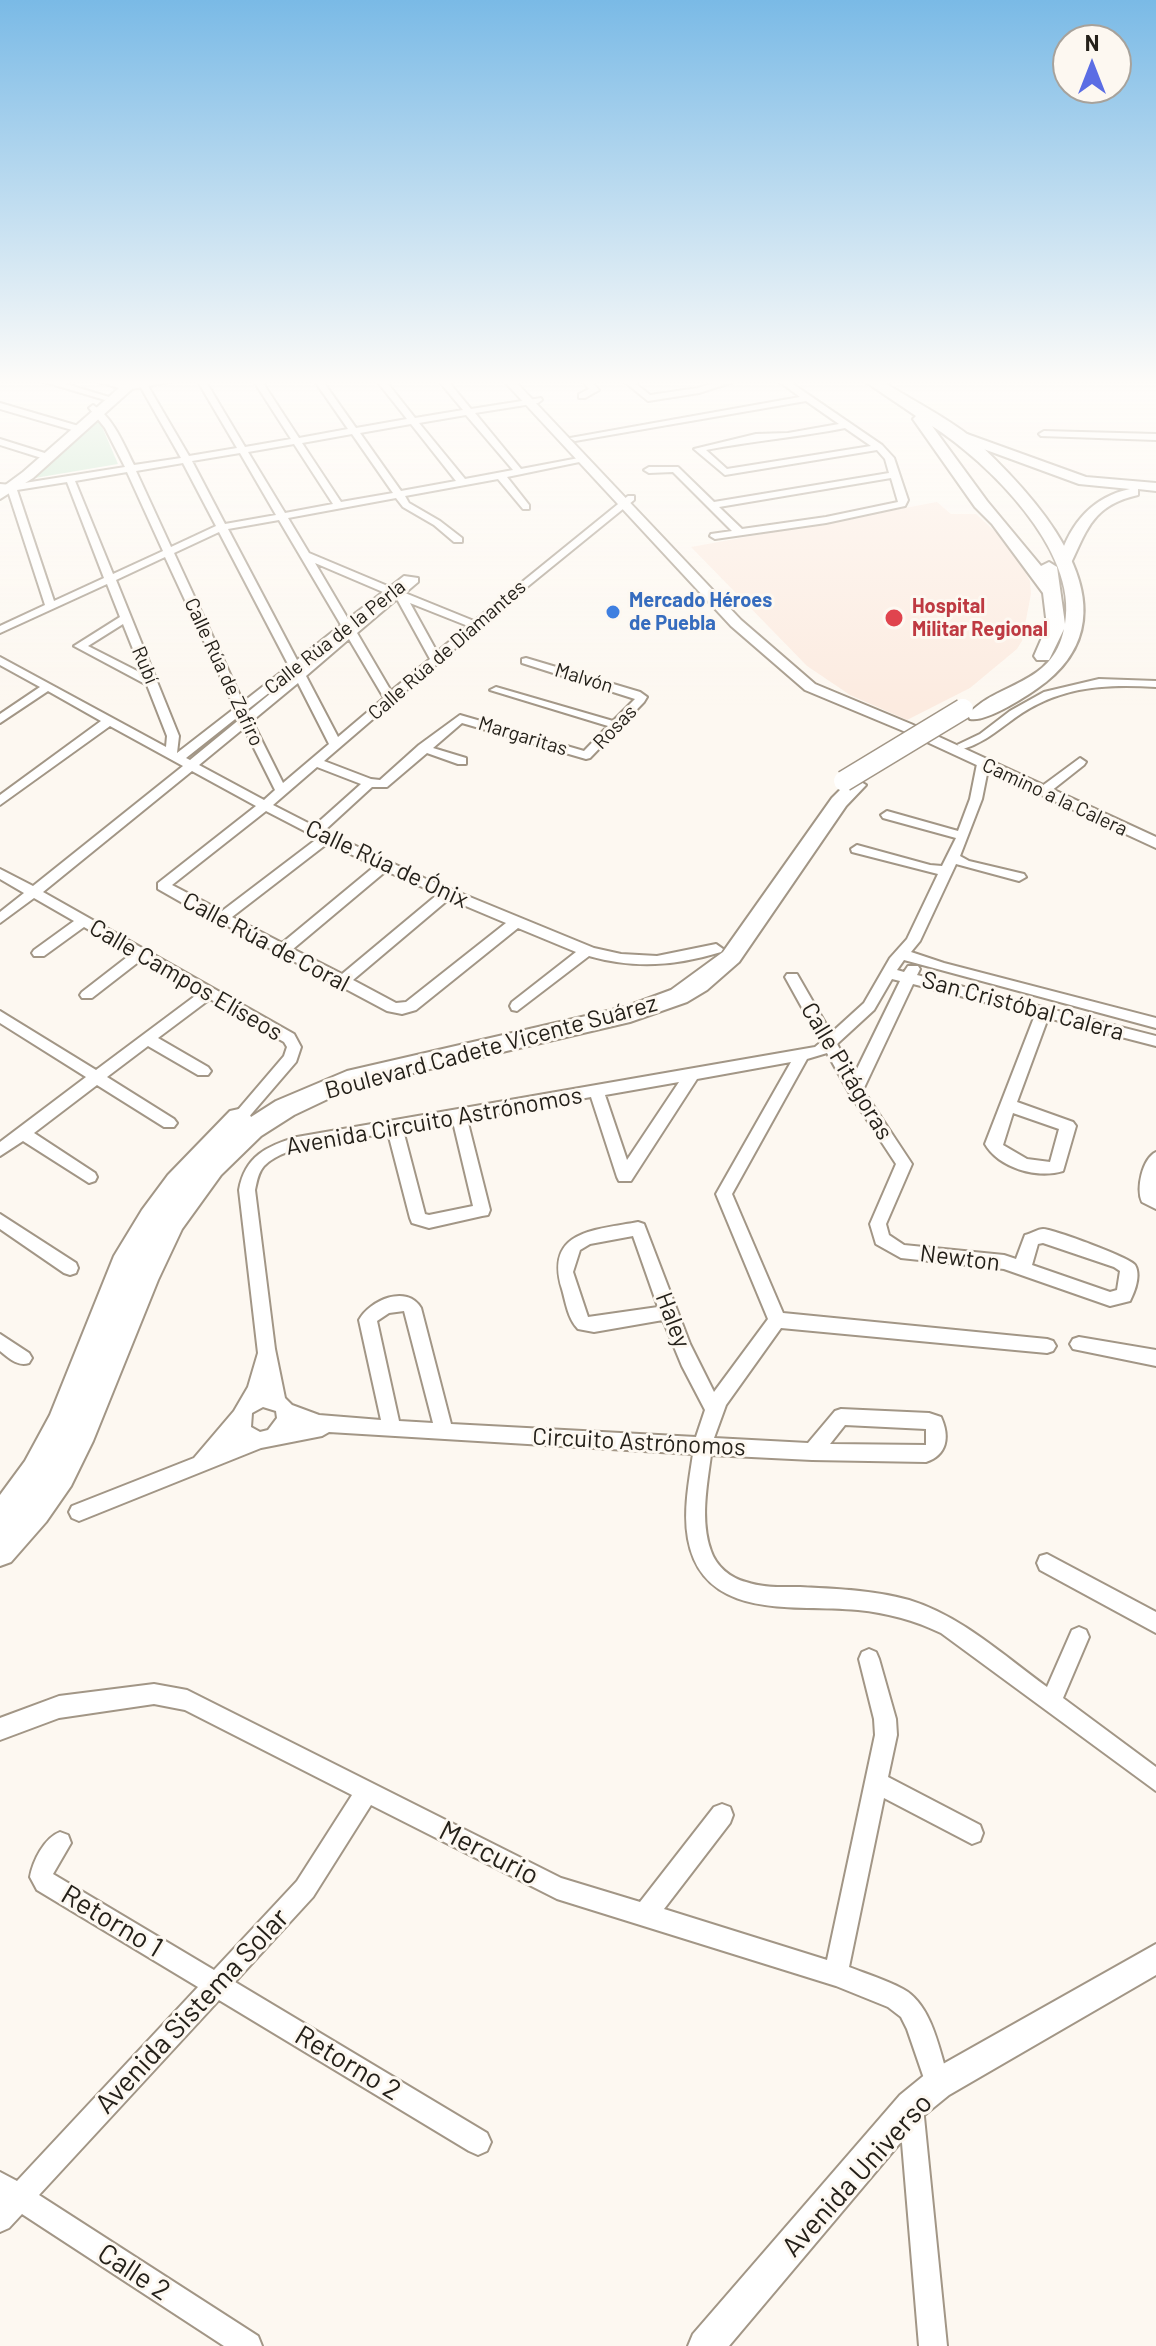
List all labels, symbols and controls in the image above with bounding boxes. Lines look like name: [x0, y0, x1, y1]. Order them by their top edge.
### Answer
north arrow: [1052, 24, 1132, 104]
text: N: [1085, 29, 1099, 55]
street label: Calle Rúa de la Perla: [260, 575, 410, 699]
street label: Calle Rúa de Diamantes: [363, 575, 531, 725]
place label: Mercado Héroes de Puebla: [629, 588, 772, 635]
street label: Calle Rúa de Zafiro: [179, 594, 269, 750]
place label: Hospital Militar Regional: [912, 594, 1048, 641]
marker: Mercado Héroes de Puebla: [604, 603, 622, 621]
marker: Hospital Militar Regional: [883, 607, 905, 629]
street label: Rubí: [127, 643, 163, 687]
street label: Malvón: [552, 658, 616, 698]
street label: Rosas: [588, 700, 642, 754]
street label: Margaritas: [476, 711, 570, 761]
street label: Camino a la Calera: [979, 753, 1131, 841]
street label: Calle Rúa de Ónix: [301, 814, 473, 914]
street label: Calle Rúa de Coral: [178, 886, 354, 998]
street label: Calle Campos Elíseos: [84, 913, 288, 1047]
street label: San Cristóbal Calera: [919, 965, 1127, 1047]
street label: Boulevard Cadete Vicente Suárez: [322, 989, 660, 1105]
street label: Calle Pitágoras: [795, 997, 899, 1145]
street label: Avenida Circuito Astrónomos: [284, 1081, 584, 1161]
street label: Newton: [918, 1239, 1002, 1277]
street label: Haley: [649, 1288, 697, 1352]
street label: Circuito Astrónomos: [532, 1422, 746, 1462]
street label: Mercurio: [434, 1814, 544, 1892]
street label: Retorno 1: [55, 1878, 169, 1964]
street label: Avenida Sistema Solar: [88, 1901, 296, 2121]
street label: Retorno 2: [289, 2018, 407, 2108]
street label: Avenida Universo: [775, 2086, 939, 2264]
street label: Calle 2: [92, 2236, 176, 2308]

